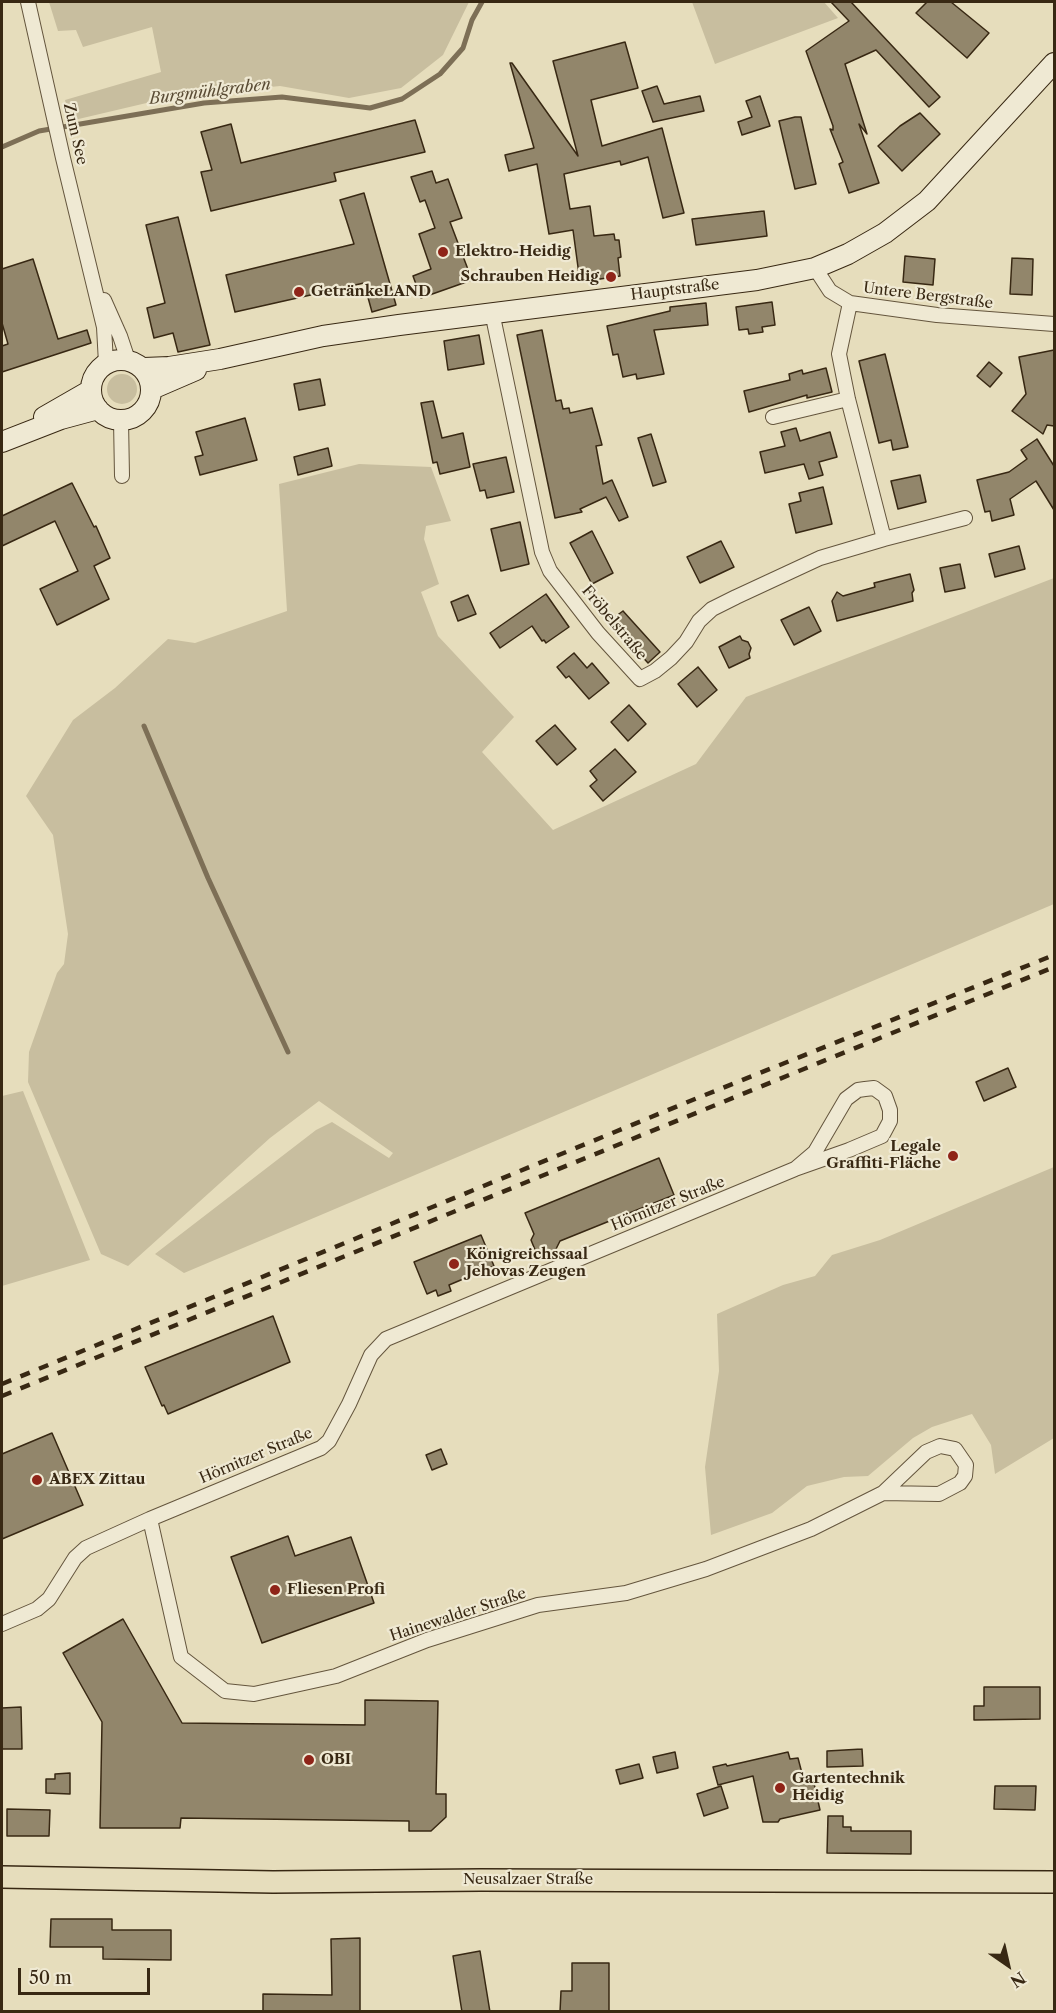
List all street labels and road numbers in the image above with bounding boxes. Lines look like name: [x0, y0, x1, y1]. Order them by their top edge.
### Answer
street label: Zum See: [59, 101, 91, 167]
street label: Hauptstraße: [630, 276, 720, 304]
street label: Untere Bergstraße: [862, 279, 994, 313]
street label: Fröbelstraße: [578, 582, 650, 664]
street label: Hörnitzer Straße: [609, 1173, 727, 1235]
street label: Hörnitzer Straße: [197, 1424, 315, 1488]
street label: Hainewalder Straße: [388, 1584, 528, 1646]
street label: Neusalzaer Straße: [463, 1871, 593, 1889]

